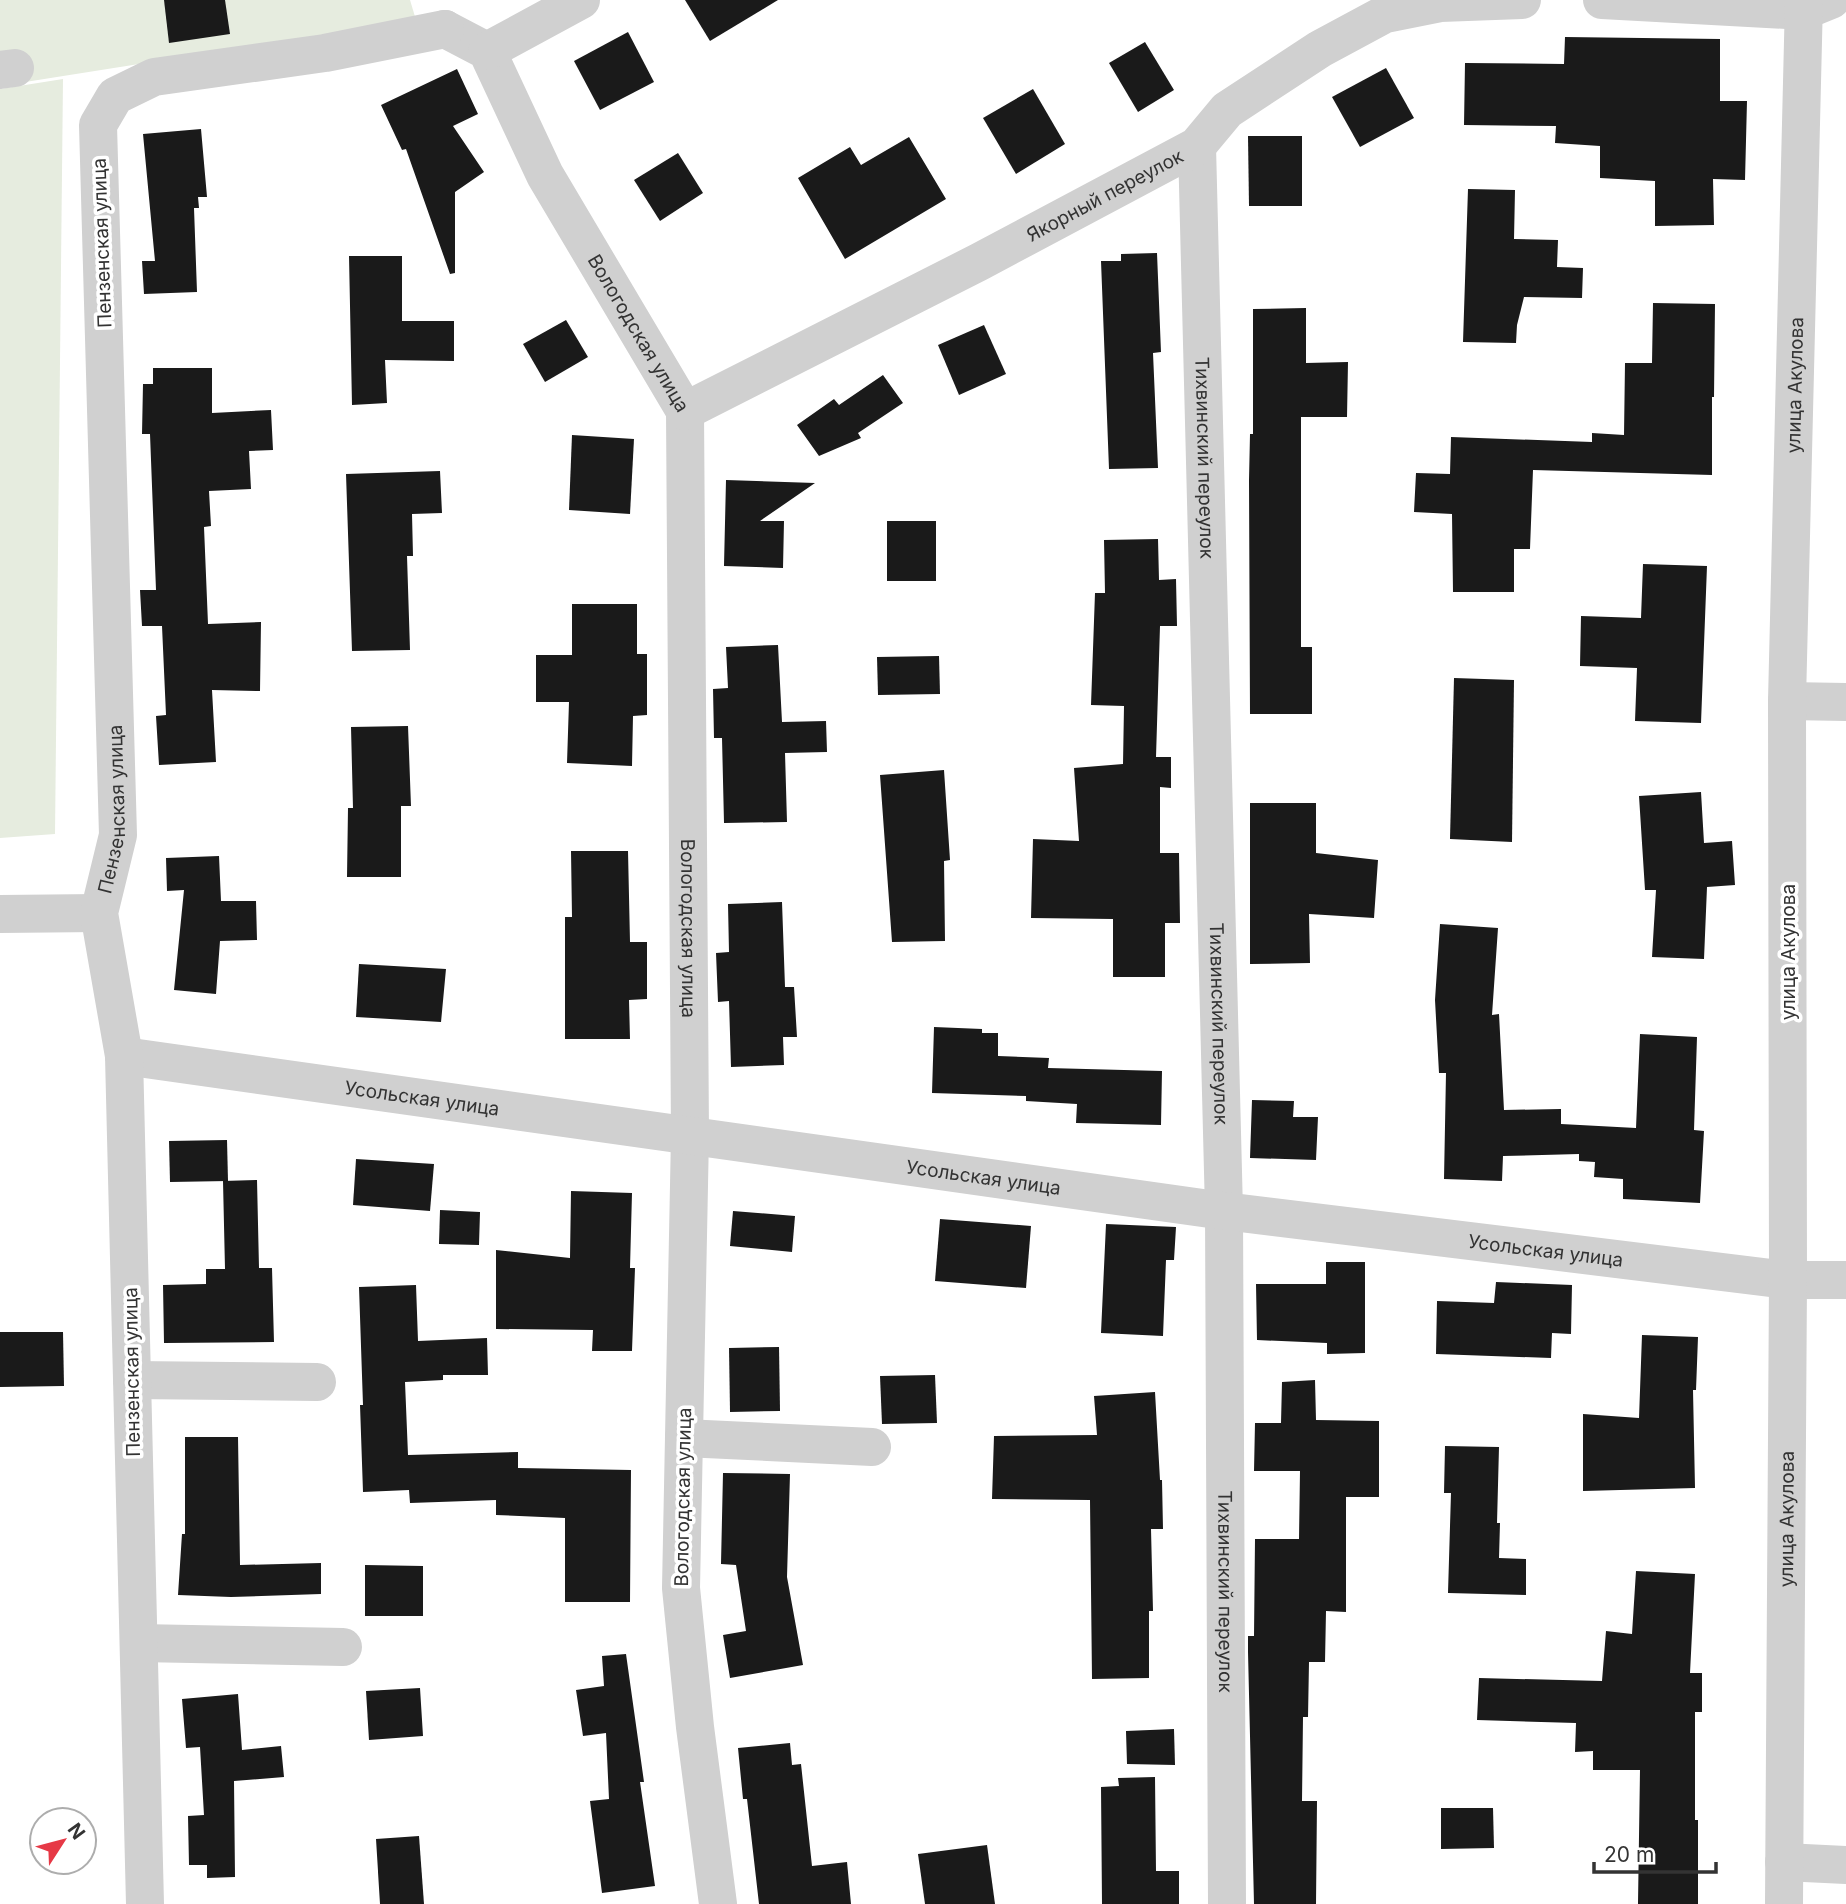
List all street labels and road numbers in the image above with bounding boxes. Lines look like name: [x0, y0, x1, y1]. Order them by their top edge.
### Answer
street label: Якорный переулок: [1022, 144, 1188, 246]
street label: Пензенская улица: [88, 158, 116, 328]
street label: Вологодская улица: [583, 250, 694, 416]
street label: улица Акулова: [1782, 317, 1808, 454]
street label: Тихвинский переулок: [1191, 357, 1219, 560]
street label: Пензенская улица: [93, 724, 130, 896]
street label: Вологодская улица: [676, 839, 701, 1018]
street label: улица Акулова: [1777, 884, 1800, 1020]
street label: Тихвинский переулок: [1205, 922, 1233, 1126]
street label: Усольская улица: [343, 1076, 501, 1120]
street label: Усольская улица: [905, 1155, 1062, 1199]
street label: Усольская улица: [1467, 1229, 1625, 1271]
street label: Пензенская улица: [119, 1287, 145, 1457]
street label: Вологодская улица: [670, 1407, 696, 1587]
street label: улица Акулова: [1775, 1451, 1798, 1587]
street label: Тихвинский переулок: [1214, 1491, 1238, 1693]

